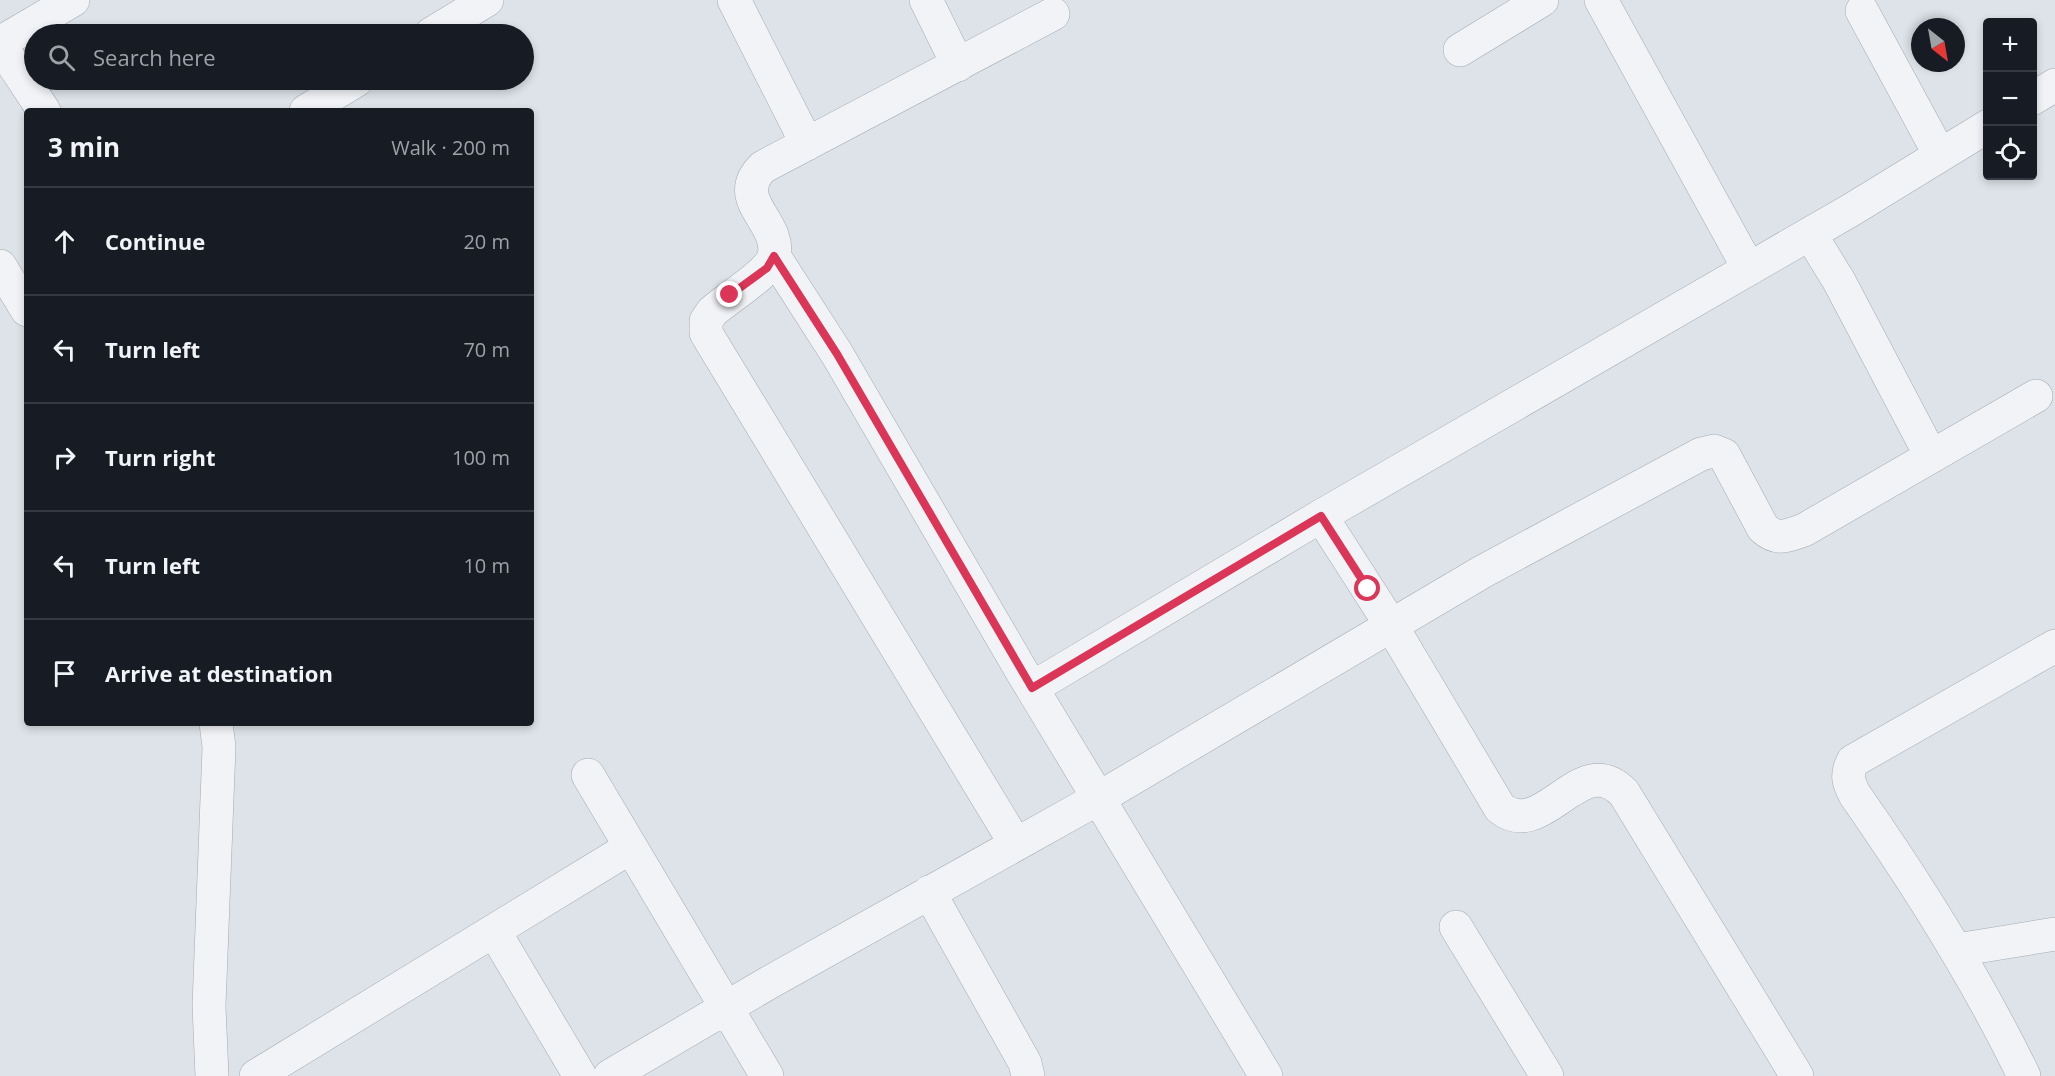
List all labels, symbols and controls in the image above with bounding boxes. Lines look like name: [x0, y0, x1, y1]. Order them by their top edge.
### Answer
north arrow: [1911, 18, 1965, 72]
map controls: [1983, 18, 2037, 180]
button: +: [1983, 18, 2037, 72]
search box: [24, 24, 534, 90]
icon: search: [45, 41, 78, 74]
text: Search here: [93, 42, 216, 72]
button: −: [1983, 72, 2037, 126]
button: locate: [1983, 126, 2037, 180]
text: 3 min: [48, 129, 120, 165]
text: Walk · 200 m: [391, 134, 510, 161]
icon: ahead: [48, 225, 81, 258]
text: Continue: [105, 226, 205, 256]
text: 20 m: [463, 228, 510, 255]
route end: [716, 281, 742, 307]
icon: left: [48, 333, 81, 366]
text: Turn left: [105, 334, 200, 364]
text: 70 m: [463, 336, 510, 363]
icon: right: [48, 441, 81, 474]
text: Turn right: [105, 442, 216, 472]
text: 100 m: [452, 444, 510, 471]
icon: left: [48, 549, 81, 582]
text: Turn left: [105, 550, 200, 580]
text: 10 m: [463, 552, 510, 579]
route start: [1354, 575, 1380, 601]
icon: arrive: [48, 657, 81, 690]
text: Arrive at destination: [105, 658, 333, 688]

